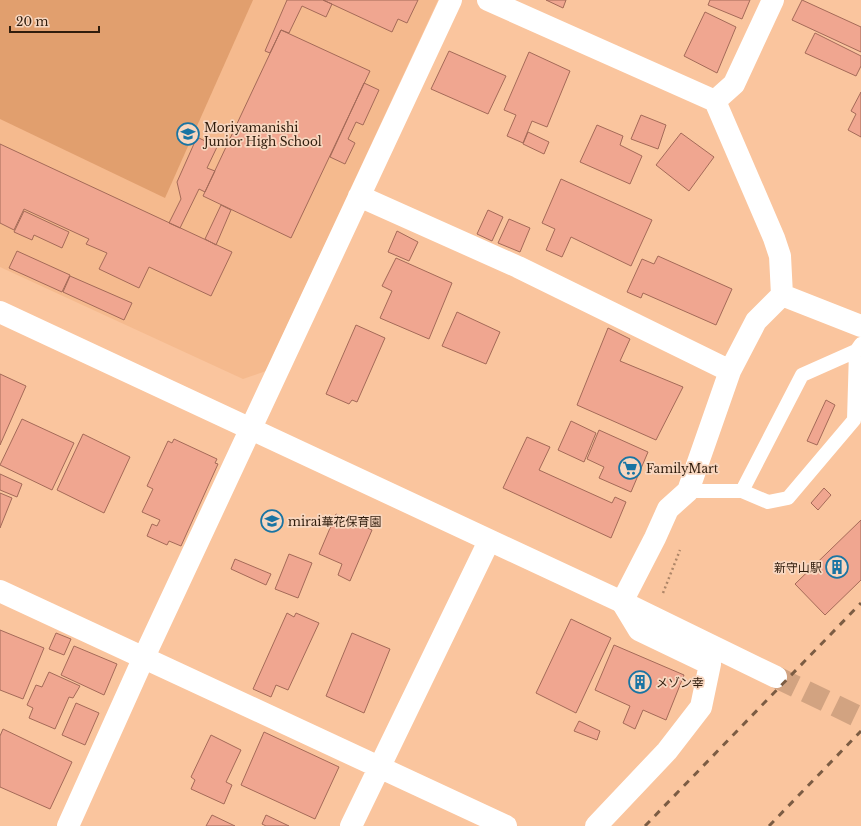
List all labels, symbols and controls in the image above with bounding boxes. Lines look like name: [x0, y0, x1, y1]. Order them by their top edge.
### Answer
scale bar: [10, 8, 99, 34]
text: 20 m: [16, 14, 48, 29]
place label: Moriyamanishi Junior High School: [202, 120, 322, 149]
school or university icon: Moriyamanishi Junior High School: [175, 121, 201, 147]
supermarket icon: FamilyMart: [617, 455, 643, 481]
place label: FamilyMart: [646, 461, 719, 476]
school or university icon: mirai華花保育園: [259, 508, 285, 534]
place label: mirai華花保育園: [288, 514, 381, 529]
building icon: 新守山駅: [824, 554, 850, 580]
place label: 新守山駅: [774, 560, 822, 575]
building icon: メゾン幸: [627, 669, 653, 695]
place label: メゾン幸: [656, 675, 704, 690]

